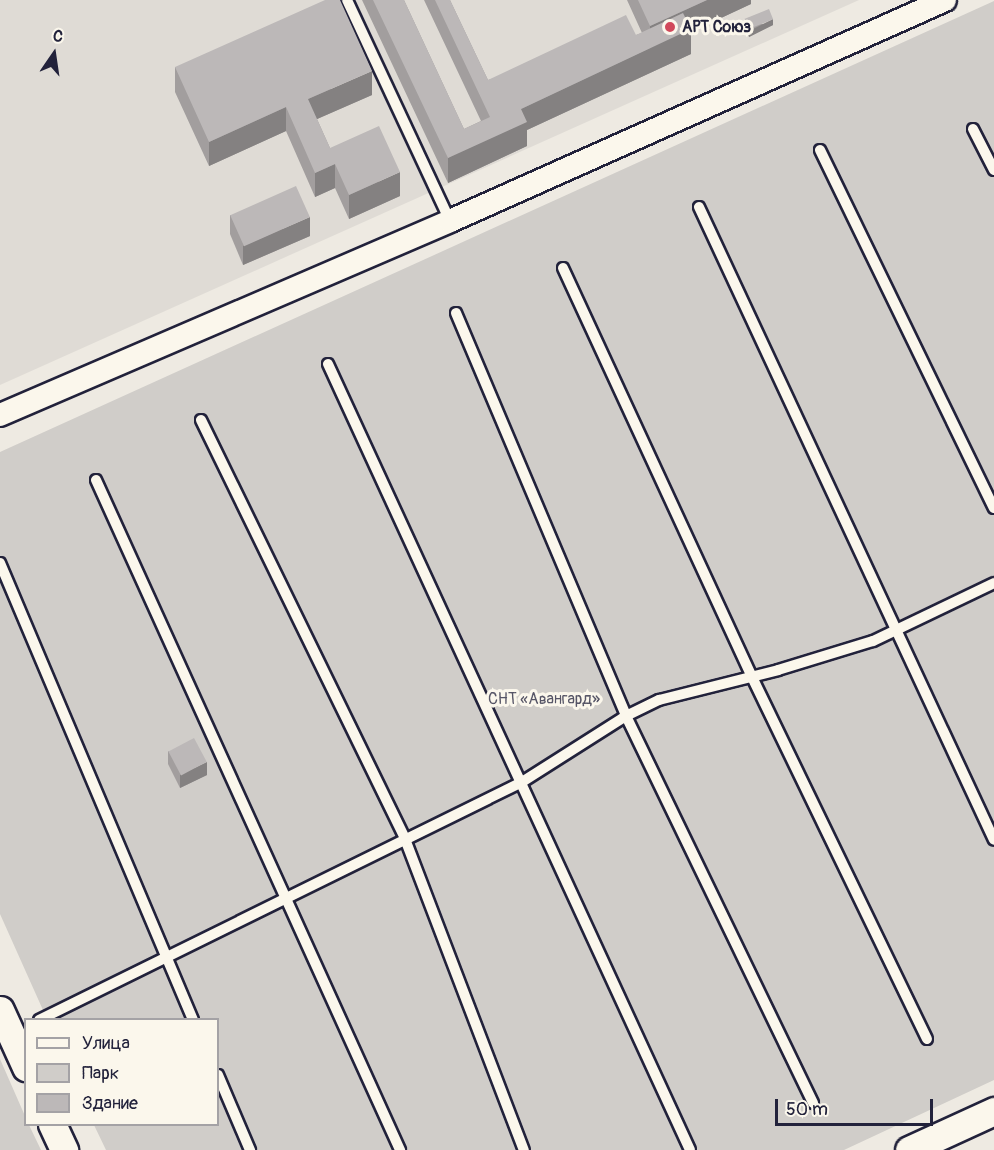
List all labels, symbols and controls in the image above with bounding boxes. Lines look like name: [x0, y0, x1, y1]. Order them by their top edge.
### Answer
place label: АРТ Союз: [682, 17, 751, 37]
marker: АРТ Союз: [663, 20, 677, 34]
north arrow: [24, 24, 84, 84]
text: С: [51, 26, 65, 47]
park label: СНТ «Авангард»: [488, 689, 600, 709]
legend: [24, 1018, 219, 1126]
text: Улица: [82, 1032, 130, 1055]
text: Парк: [82, 1062, 119, 1085]
scale bar: [778, 1087, 936, 1125]
text: Здание: [82, 1092, 138, 1115]
text: 50 m: [786, 1098, 828, 1121]

